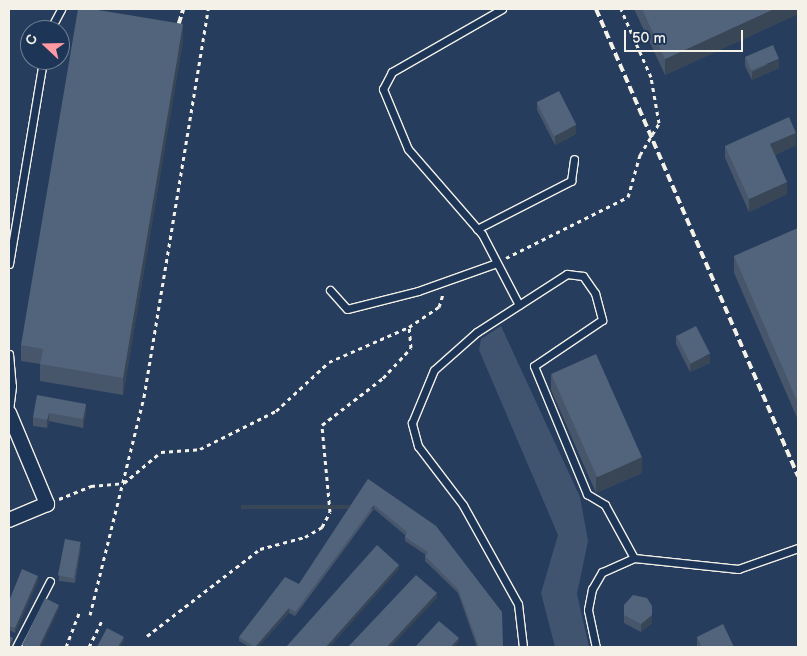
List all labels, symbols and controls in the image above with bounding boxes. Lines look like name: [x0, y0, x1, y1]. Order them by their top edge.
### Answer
north arrow: [20, 20, 70, 70]
scale bar: [627, 20, 746, 52]
text: 50 m: [632, 29, 666, 48]
text: С: [22, 32, 41, 47]

